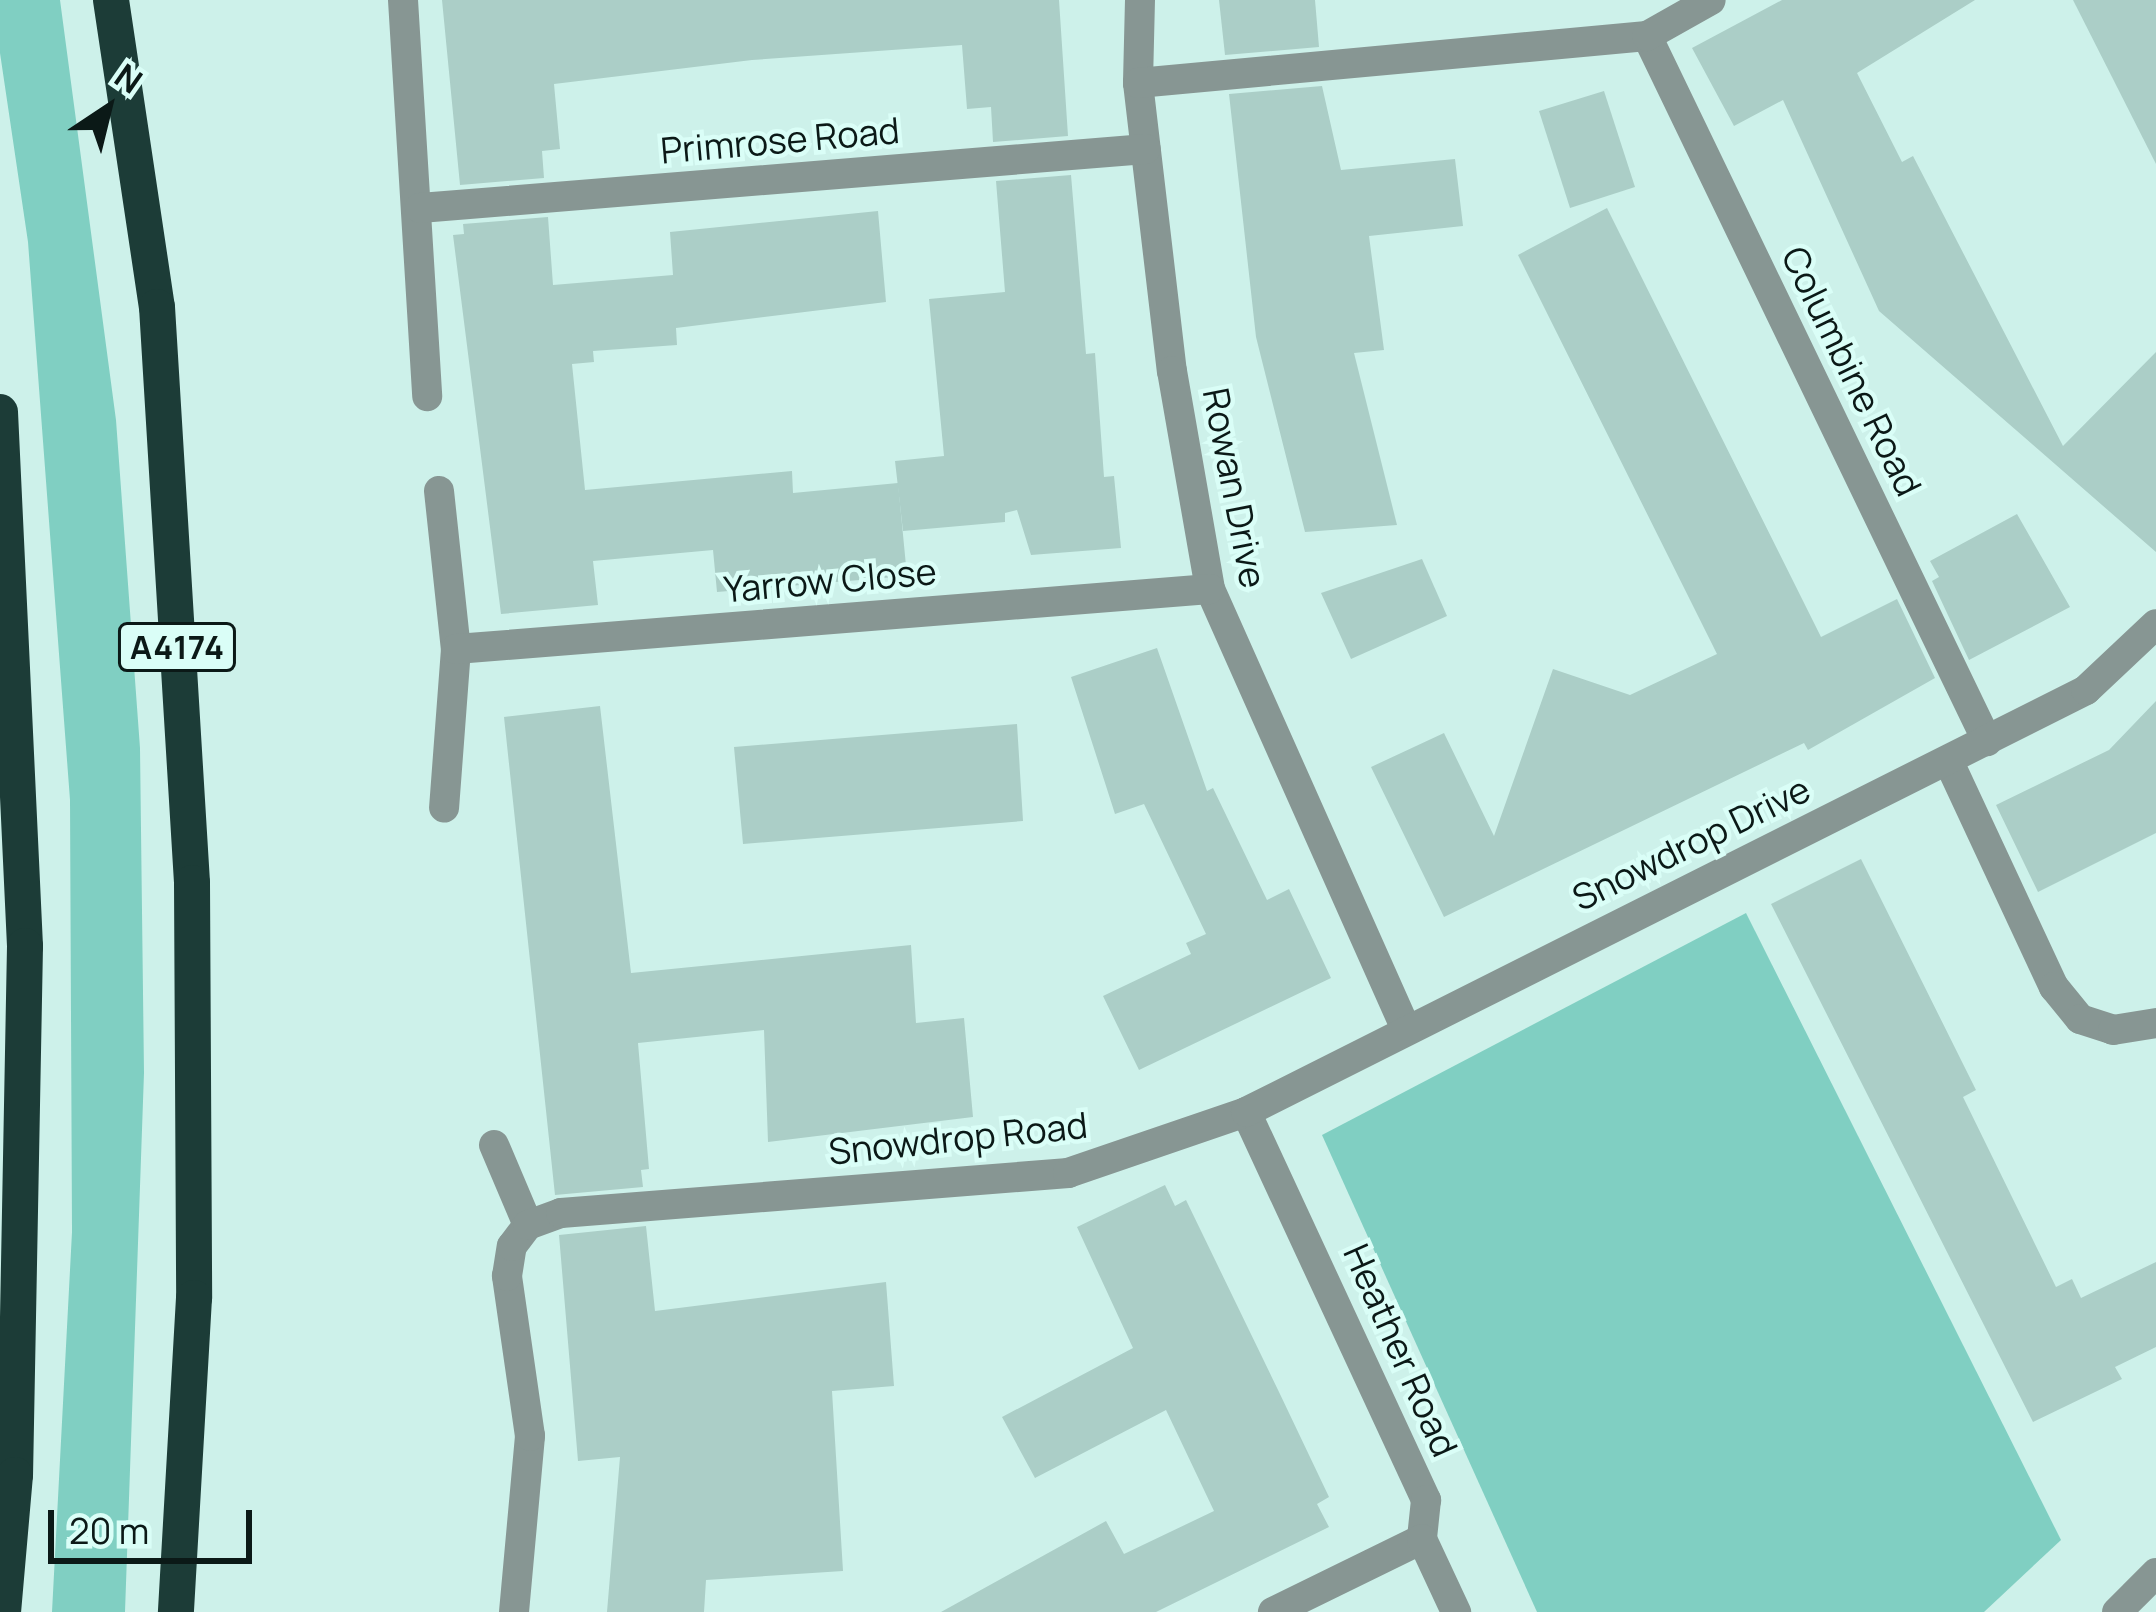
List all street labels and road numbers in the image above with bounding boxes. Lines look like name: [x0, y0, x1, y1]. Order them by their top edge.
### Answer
street label: Primrose Road: [659, 108, 901, 172]
street label: Columbine Road: [1773, 239, 1931, 503]
street label: Rowan Drive: [1194, 384, 1276, 592]
street label: Yarrow Close: [722, 549, 938, 611]
road number: A4174: [117, 620, 237, 674]
street label: Snowdrop Drive: [1565, 767, 1817, 919]
street label: Snowdrop Road: [826, 1103, 1090, 1173]
street label: Heather Road: [1335, 1237, 1467, 1463]

